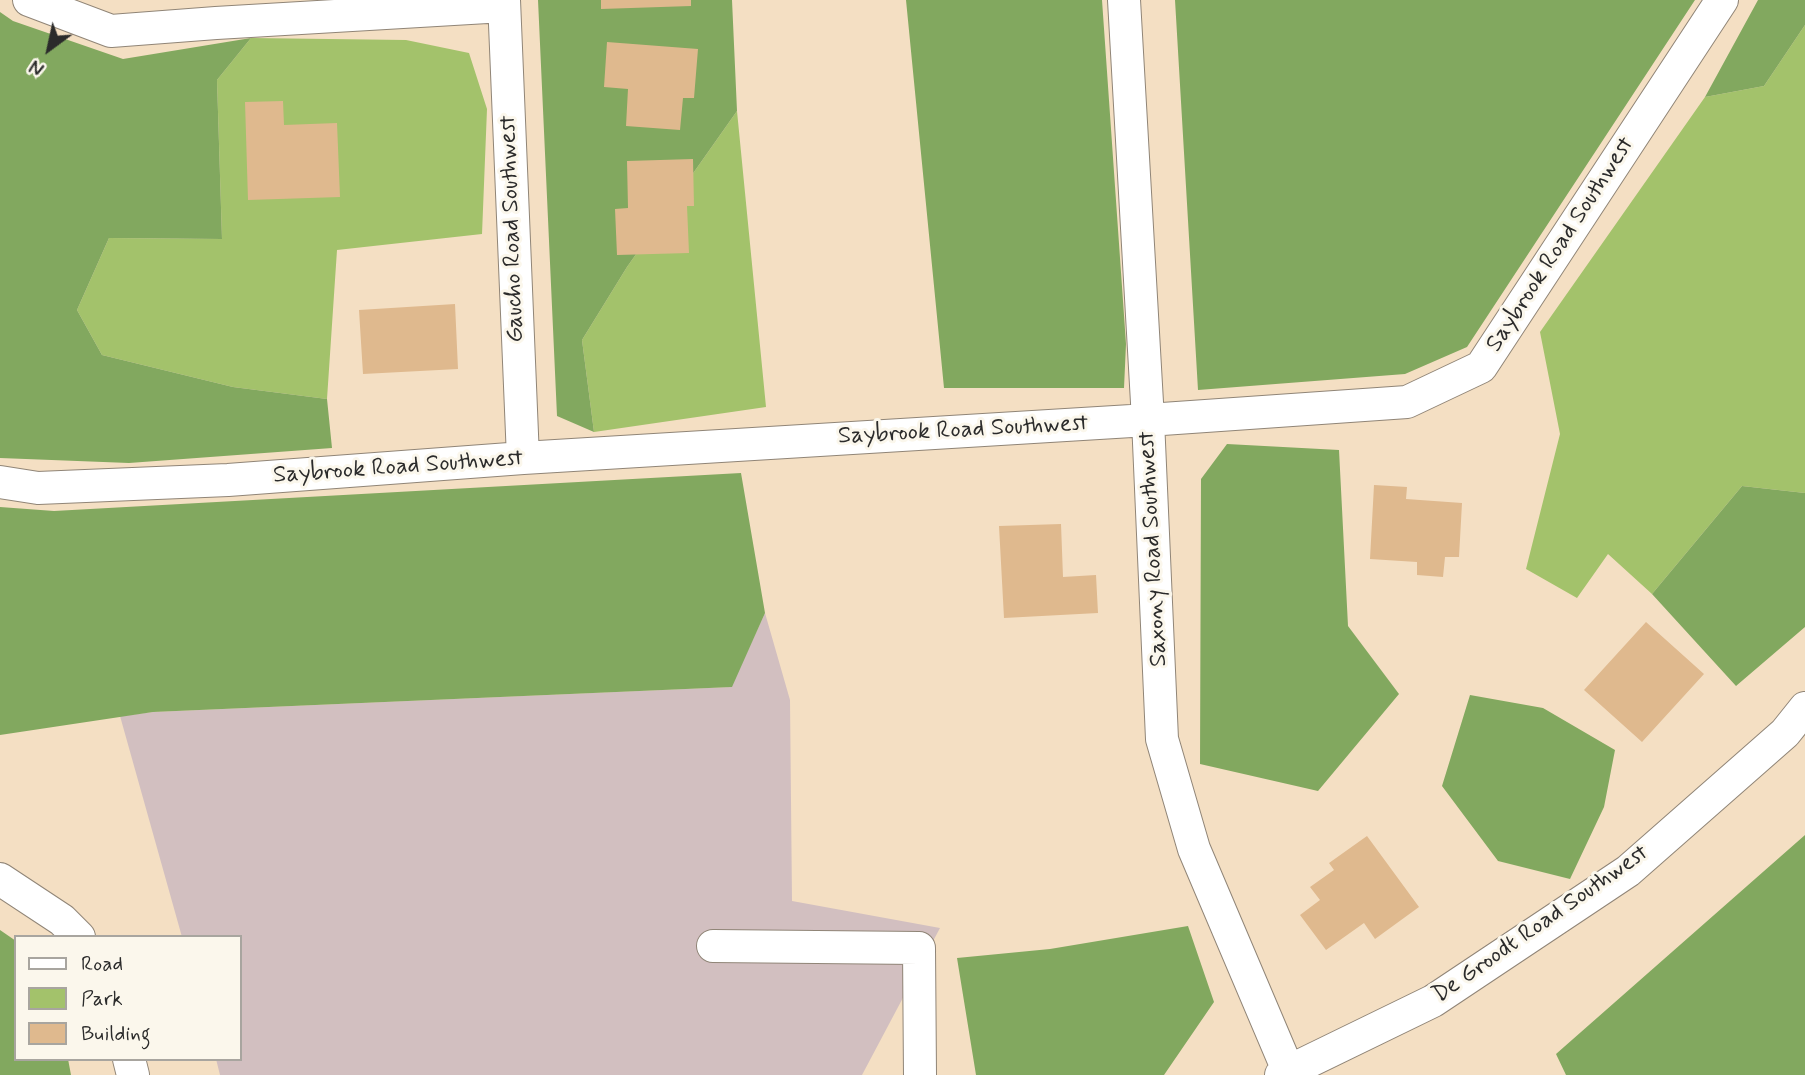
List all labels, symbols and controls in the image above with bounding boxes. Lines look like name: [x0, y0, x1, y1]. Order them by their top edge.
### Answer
north arrow: [14, 14, 84, 84]
text: N: [25, 53, 49, 81]
street label: Gaucho Road Southwest: [495, 115, 531, 343]
street label: Saybrook Road Southwest: [1481, 132, 1641, 358]
street label: Saybrook Road Southwest: [837, 410, 1089, 452]
street label: Saxony Road Southwest: [1133, 430, 1175, 668]
street label: Saybrook Road Southwest: [272, 445, 524, 491]
street label: De Groodt Road Southwest: [1427, 840, 1655, 1010]
legend: [14, 935, 242, 1061]
text: Road: [81, 950, 123, 978]
text: Park: [81, 985, 123, 1013]
text: Building: [81, 1020, 151, 1048]

